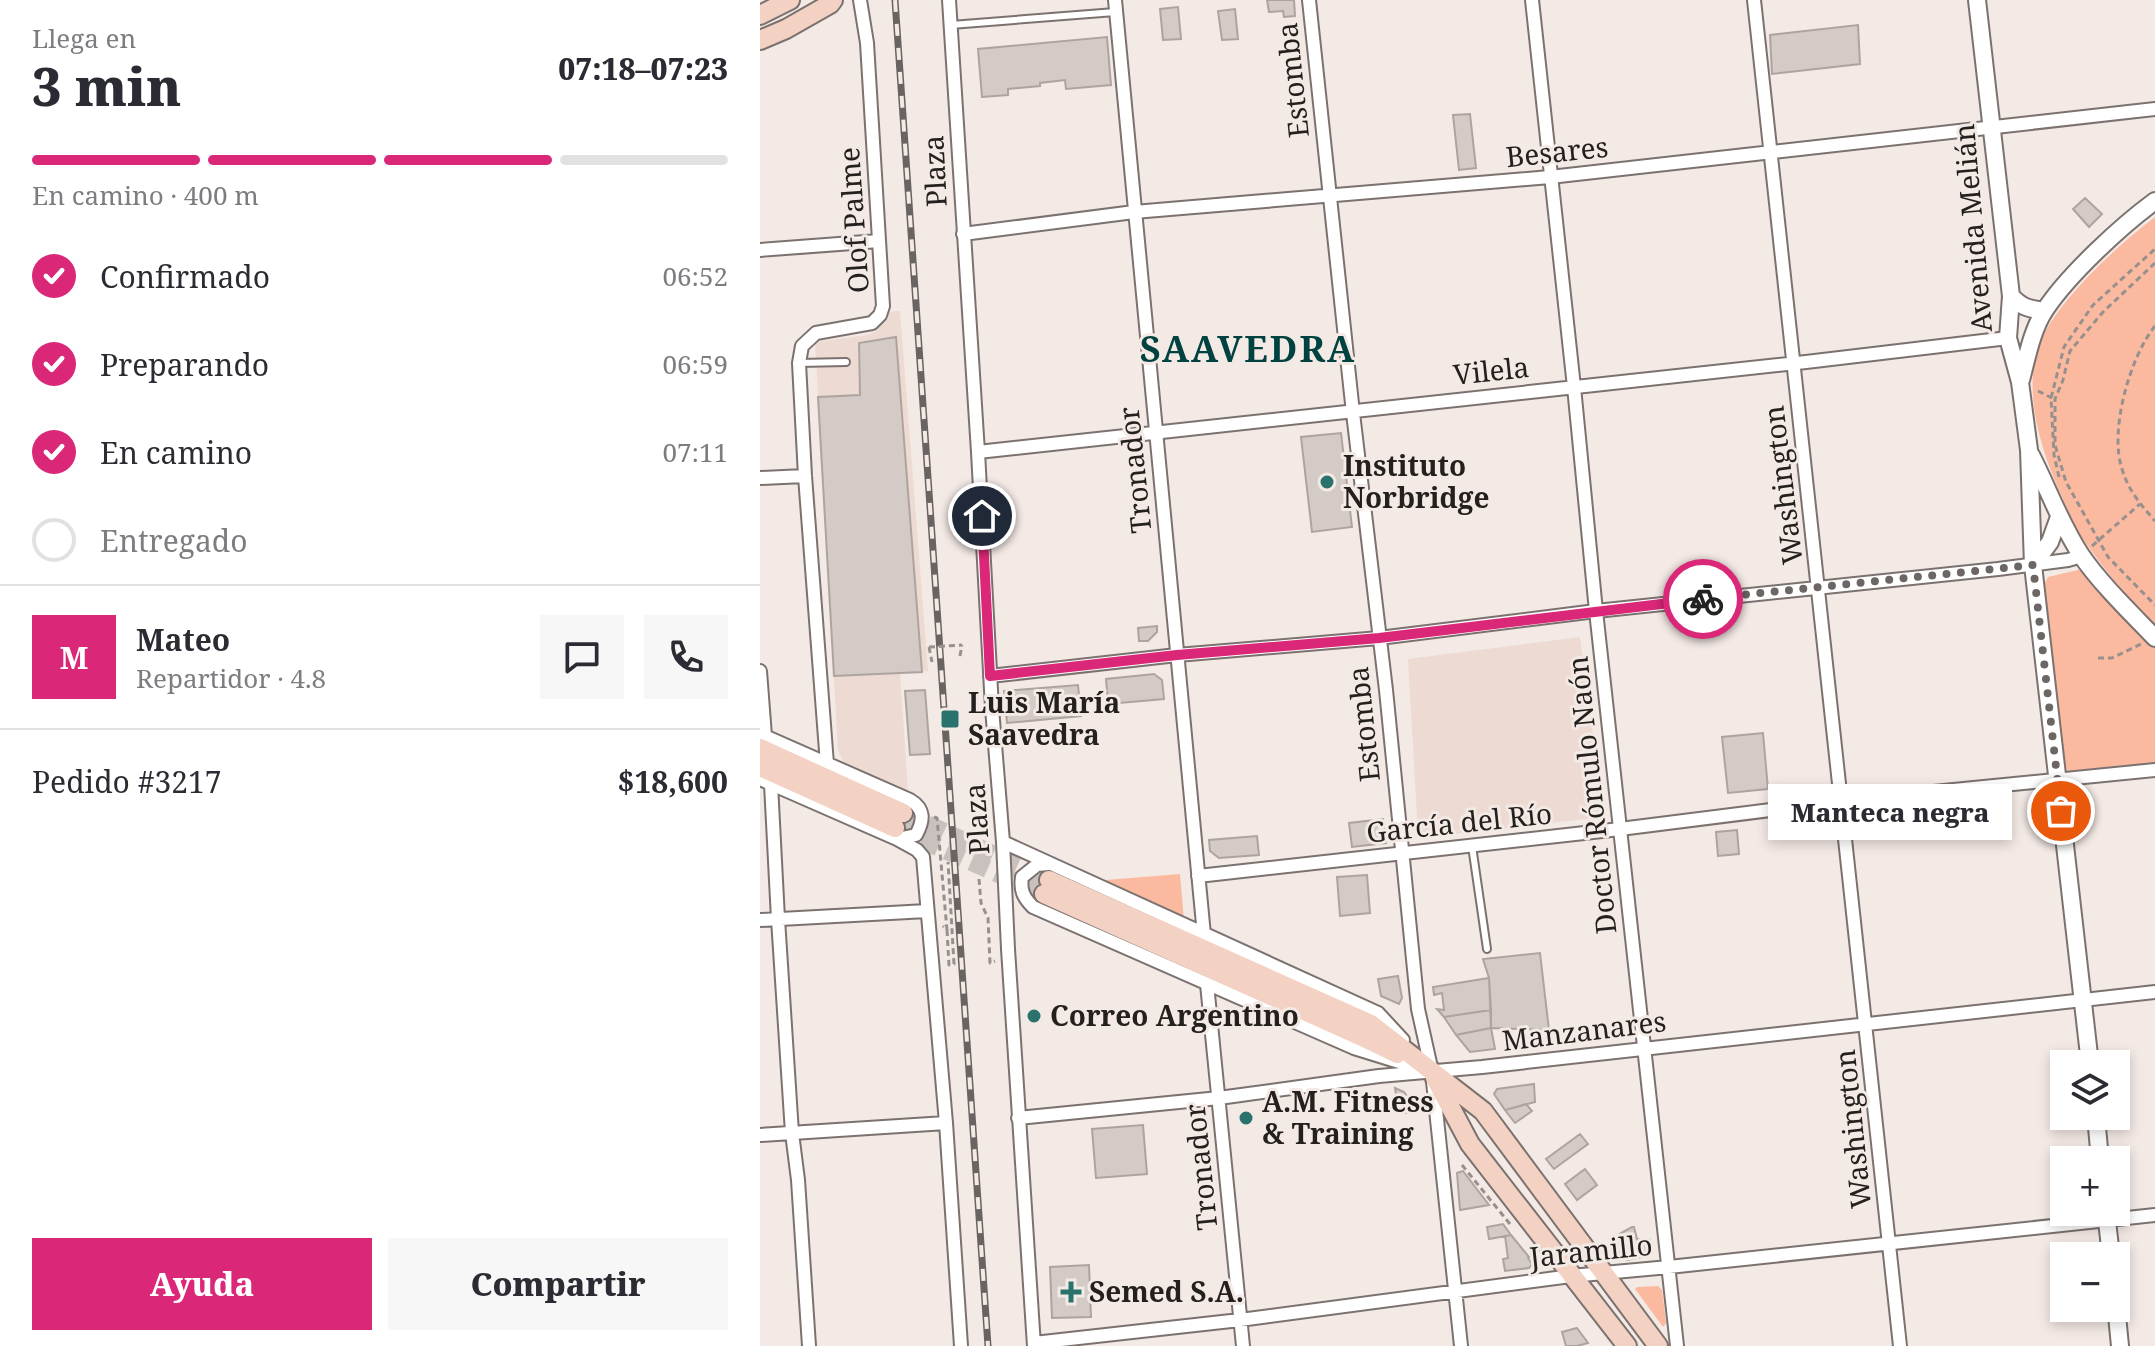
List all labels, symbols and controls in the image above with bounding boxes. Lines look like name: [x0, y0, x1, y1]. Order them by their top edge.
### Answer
text: Llega en: [32, 20, 136, 56]
street label: Estomba: [1267, 21, 1317, 140]
text: 07:18–07:23: [558, 48, 728, 89]
text: 3 min: [32, 50, 181, 121]
street label: Avenida Melián: [1944, 122, 2000, 334]
street label: Besares: [1504, 127, 1610, 175]
street label: Plaza: [913, 134, 955, 208]
street label: Olof Palme: [829, 146, 877, 294]
text: En camino · 400 m: [32, 177, 259, 213]
icon: check: [32, 254, 76, 298]
text: Confirmado: [100, 256, 270, 297]
text: 06:52: [662, 258, 728, 294]
district label: SAAVEDRA: [1140, 324, 1356, 373]
icon: check: [32, 342, 76, 386]
text: Preparando: [100, 344, 269, 385]
text: 06:59: [662, 346, 728, 382]
street label: Vilela: [1451, 347, 1531, 393]
street label: Washington: [1753, 404, 1811, 567]
street label: Tronador: [1108, 405, 1160, 535]
icon: check: [32, 430, 76, 474]
text: En camino: [100, 432, 252, 473]
text: 07:11: [662, 434, 728, 470]
place label: Instituto Norbridge: [1343, 446, 1489, 516]
marker: Instituto Norbridge: [1318, 473, 1336, 491]
pin: [948, 482, 1016, 550]
icon: home: [960, 494, 1004, 538]
text: Entregado: [100, 520, 248, 561]
courier: [1663, 559, 1743, 639]
icon: bike: [1681, 577, 1725, 621]
button: chat: [540, 615, 624, 699]
button: phone: [644, 615, 728, 699]
text: Mateo: [136, 619, 230, 660]
text: M: [60, 637, 88, 678]
street label: Doctor Rómulo Naón: [1558, 654, 1624, 936]
text: Repartidor · 4.8: [136, 660, 326, 696]
street label: Estomba: [1338, 665, 1388, 784]
place label: Luis María Saavedra: [968, 683, 1120, 753]
marker: Luis María Saavedra: [939, 708, 961, 730]
text: Pedido #3217: [32, 761, 222, 802]
text: $18,600: [617, 761, 728, 802]
pin: [2027, 777, 2095, 845]
street label: Plaza: [955, 782, 997, 856]
callout: Manteca negra: [1769, 783, 2013, 839]
icon: bag: [2039, 789, 2083, 833]
street label: García del Río: [1364, 793, 1554, 851]
text: Manteca negra: [1791, 794, 1989, 830]
place label: Correo Argentino: [1050, 996, 1299, 1034]
street label: Manzanares: [1500, 1001, 1668, 1059]
marker: Correo Argentino: [1025, 1007, 1043, 1025]
street label: Washington: [1825, 1048, 1879, 1210]
map controls: [2050, 1050, 2130, 1322]
button: layers: [2050, 1050, 2130, 1130]
place label: A.M. Fitness & Training: [1262, 1082, 1434, 1152]
street label: Tronador: [1174, 1102, 1226, 1232]
marker: A.M. Fitness & Training: [1237, 1109, 1255, 1127]
button: +: [2050, 1146, 2130, 1226]
street label: Jaramillo: [1527, 1225, 1654, 1275]
button: Ayuda: [32, 1238, 372, 1330]
button: Compartir: [388, 1238, 728, 1330]
button: −: [2050, 1242, 2130, 1322]
place label: Semed S.A.: [1089, 1272, 1244, 1310]
marker: Semed S.A.: [1060, 1281, 1082, 1303]

